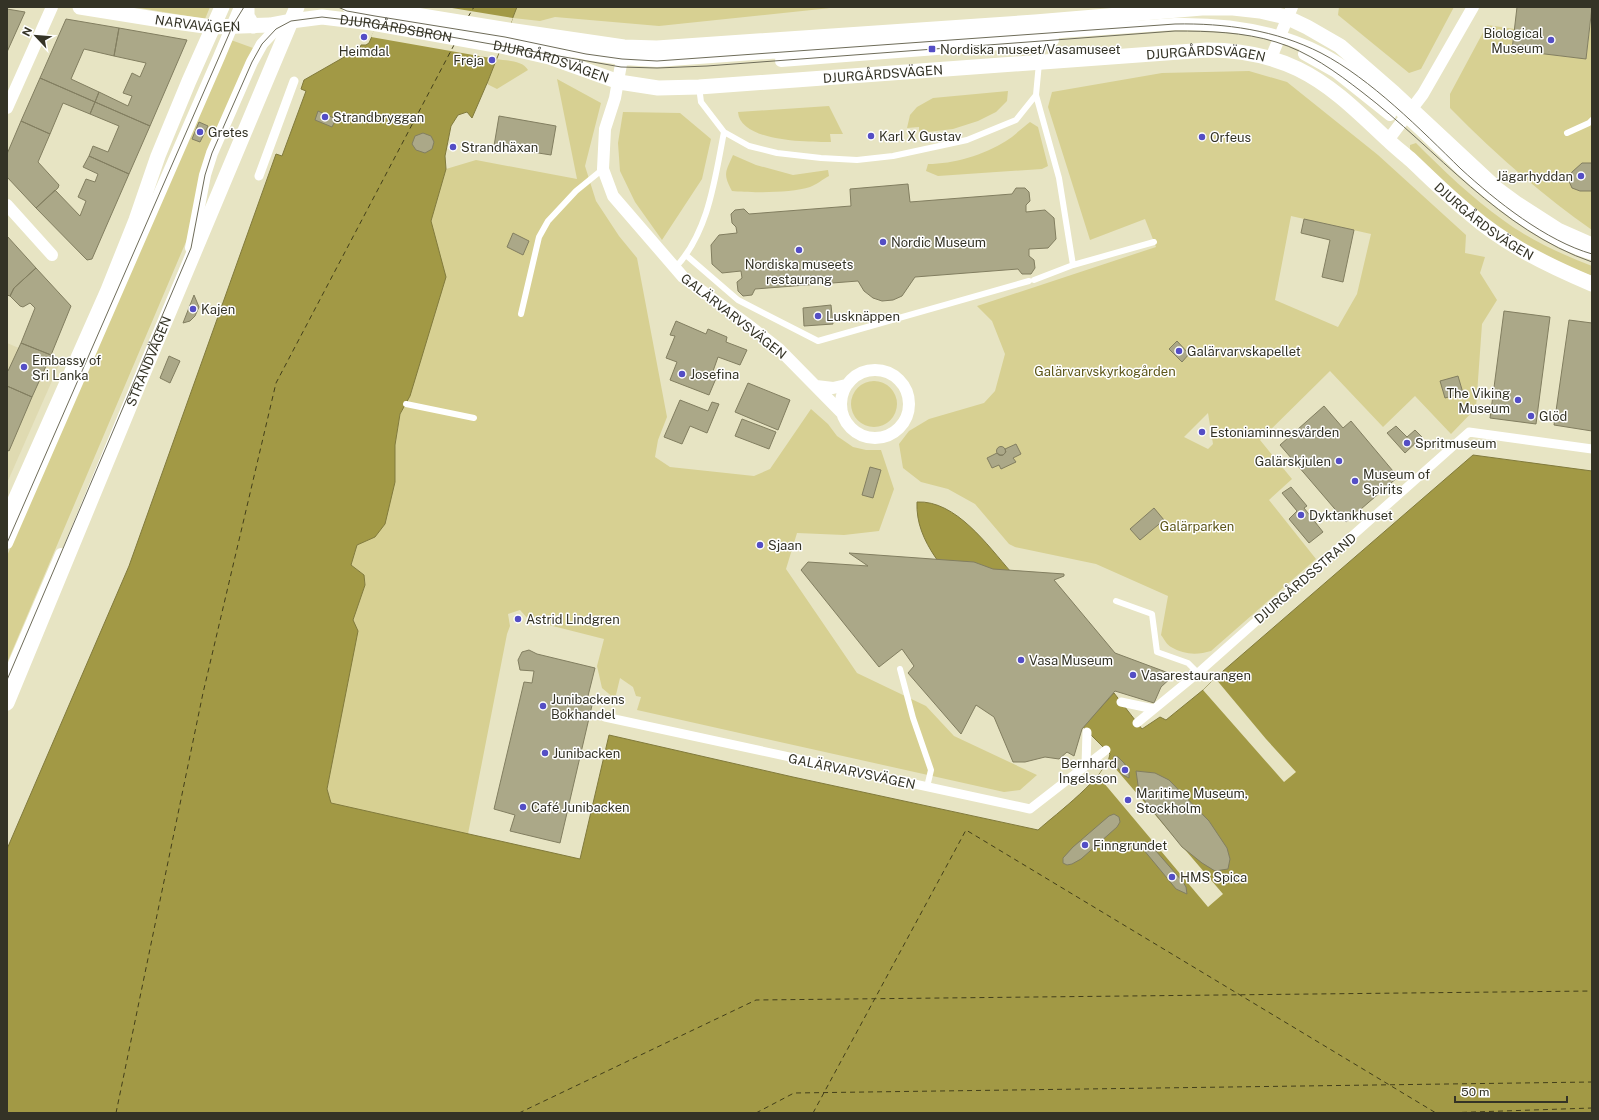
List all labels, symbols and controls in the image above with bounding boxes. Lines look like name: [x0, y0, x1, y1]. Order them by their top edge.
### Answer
street label: NARVAVÄGEN: [154, 12, 241, 35]
street label: DJURGÅRDSBRON: [339, 12, 453, 45]
north arrow: [16, 16, 56, 56]
text: N: [20, 25, 34, 38]
place label: Biological Museum: [1483, 26, 1543, 56]
marker: Heimdal: [359, 32, 369, 42]
marker: Biological Museum: [1546, 35, 1556, 45]
street label: DJURGÅRDSVÄGEN: [492, 38, 611, 86]
place label: Nordiska museet/Vasamuseet: [940, 42, 1121, 57]
street label: DJURGÅRDSVÄGEN: [1146, 43, 1267, 65]
place label: Heimdal: [339, 44, 389, 59]
marker: Nordiska museet/Vasamuseet: [927, 44, 937, 54]
place label: Freja: [453, 53, 484, 68]
marker: Freja: [487, 55, 497, 65]
street label: DJURGÅRDSVÄGEN: [822, 62, 943, 86]
place label: Strandbryggan: [333, 110, 424, 125]
marker: Strandbryggan: [320, 112, 330, 122]
place label: Gretes: [208, 125, 248, 140]
marker: Gretes: [195, 127, 205, 137]
place label: Karl X Gustav: [879, 129, 962, 144]
place label: Orfeus: [1210, 130, 1251, 145]
marker: Karl X Gustav: [866, 131, 876, 141]
marker: Orfeus: [1197, 132, 1207, 142]
place label: Strandhäxan: [461, 140, 538, 155]
marker: Strandhäxan: [448, 142, 458, 152]
place label: Jägarhyddan: [1496, 169, 1573, 184]
marker: Jägarhyddan: [1576, 171, 1586, 181]
street label: DJURGÅRDSVÄGEN: [1431, 179, 1536, 263]
place label: Nordic Museum: [891, 235, 986, 250]
marker: Nordic Museum: [878, 237, 888, 247]
marker: Nordiska museets restaurang: [794, 245, 804, 255]
place label: Nordiska museets restaurang: [745, 257, 853, 287]
street label: GALÄRVARVSVÄGEN: [678, 271, 789, 362]
place label: Kajen: [201, 302, 235, 317]
marker: Kajen: [188, 304, 198, 314]
place label: Lusknäppen: [826, 309, 900, 324]
marker: Lusknäppen: [813, 311, 823, 321]
street label: STRANDVÄGEN: [123, 314, 174, 409]
place label: Galärvarvskapellet: [1187, 344, 1301, 359]
marker: Galärvarvskapellet: [1174, 346, 1184, 356]
place label: Embassy of Sri Lanka: [32, 353, 101, 383]
marker: Embassy of Sri Lanka: [19, 362, 29, 372]
park label: Galärvarvskyrkogården: [1034, 364, 1176, 379]
place label: Josefina: [690, 367, 739, 382]
marker: Josefina: [677, 369, 687, 379]
place label: The Viking Museum: [1446, 386, 1510, 416]
marker: The Viking Museum: [1513, 395, 1523, 405]
place label: Glöd: [1539, 409, 1567, 424]
marker: Glöd: [1526, 411, 1536, 421]
place label: Estoniaminnesvården: [1210, 425, 1339, 440]
marker: Estoniaminnesvården: [1197, 427, 1207, 437]
place label: Spritmuseum: [1415, 436, 1496, 451]
marker: Spritmuseum: [1402, 438, 1412, 448]
place label: Galärskjulen: [1255, 454, 1331, 469]
marker: Galärskjulen: [1334, 456, 1344, 466]
place label: Museum of Spirits: [1363, 467, 1430, 497]
marker: Museum of Spirits: [1350, 476, 1360, 486]
place label: Dyktankhuset: [1309, 508, 1393, 523]
marker: Dyktankhuset: [1296, 510, 1306, 520]
park label: Galärparken: [1160, 519, 1234, 534]
street label: DJURGÅRDSSTRAND: [1251, 529, 1359, 627]
place label: Sjaan: [768, 538, 802, 553]
marker: Sjaan: [755, 540, 765, 550]
place label: Astrid Lindgren: [526, 612, 620, 627]
marker: Astrid Lindgren: [513, 614, 523, 624]
place label: Vasa Museum: [1029, 653, 1113, 668]
marker: Vasa Museum: [1016, 655, 1026, 665]
place label: Vasarestaurangen: [1141, 668, 1251, 683]
marker: Vasarestaurangen: [1128, 670, 1138, 680]
place label: Junibackens Bokhandel: [551, 692, 625, 722]
marker: Junibackens Bokhandel: [538, 701, 548, 711]
place label: Junibacken: [553, 746, 620, 761]
marker: Junibacken: [540, 748, 550, 758]
street label: GALÄRVARVSVÄGEN: [787, 751, 917, 792]
place label: Bernhard Ingelsson: [1059, 756, 1117, 786]
marker: Bernhard Ingelsson: [1120, 765, 1130, 775]
place label: Maritime Museum, Stockholm: [1136, 786, 1248, 816]
marker: Maritime Museum, Stockholm: [1123, 795, 1133, 805]
place label: Café Junibacken: [531, 800, 630, 815]
marker: Café Junibacken: [518, 802, 528, 812]
place label: Finngrundet: [1093, 838, 1167, 853]
marker: Finngrundet: [1080, 840, 1090, 850]
place label: HMS Spica: [1180, 870, 1247, 885]
marker: HMS Spica: [1167, 872, 1177, 882]
scale bar: [1455, 1078, 1567, 1104]
text: 50 m: [1461, 1085, 1489, 1099]

